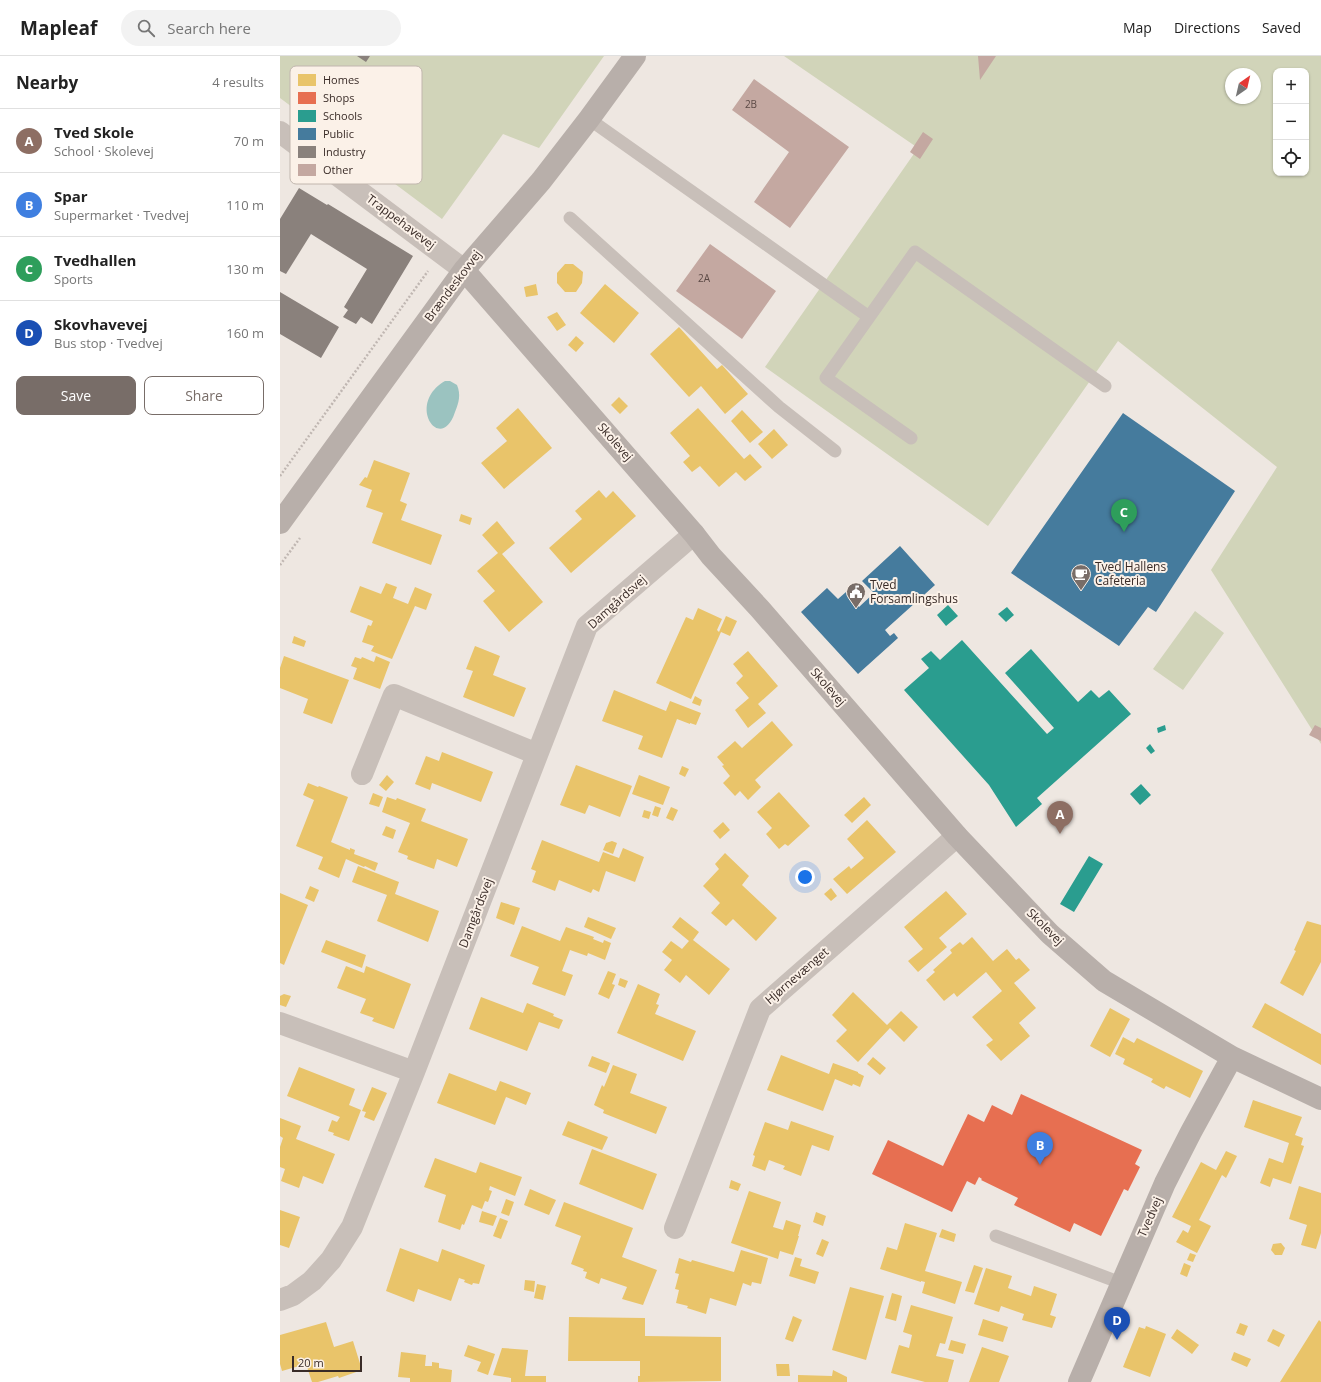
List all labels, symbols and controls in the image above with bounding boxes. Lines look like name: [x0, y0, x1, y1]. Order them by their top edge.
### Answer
search box: [121, 10, 401, 46]
text: Mapleaf: [20, 15, 97, 41]
icon: search: [135, 17, 157, 39]
text: Search here: [167, 18, 251, 38]
text: Map: [1123, 18, 1152, 37]
text: Directions: [1174, 18, 1240, 37]
text: Saved: [1262, 18, 1301, 37]
legend: [290, 66, 422, 184]
north arrow: [1225, 68, 1261, 104]
map controls: [1273, 68, 1309, 176]
button: +: [1273, 68, 1309, 104]
text: Nearby: [16, 71, 78, 94]
text: Homes: [323, 72, 359, 87]
text: 4 results: [212, 73, 264, 91]
text: Shops: [323, 90, 354, 105]
house number: 2B: [745, 97, 757, 111]
button: −: [1273, 104, 1309, 140]
text: Schools: [323, 108, 362, 123]
text: Tved Skole: [54, 122, 134, 142]
text: Public: [323, 126, 354, 141]
text: A: [25, 132, 33, 150]
text: 70 m: [234, 132, 264, 150]
button: locate: [1273, 140, 1309, 176]
text: School · Skolevej: [54, 142, 154, 160]
text: Industry: [323, 144, 366, 159]
text: Other: [323, 162, 353, 177]
text: Spar: [54, 186, 88, 206]
street label: Trappehavevej: [363, 190, 439, 253]
text: B: [25, 196, 33, 214]
text: 110 m: [226, 196, 264, 214]
text: Supermarket · Tvedvej: [54, 206, 189, 224]
street label: Brændeskovvej: [420, 246, 485, 325]
text: Tvedhallen: [54, 250, 136, 270]
text: C: [25, 260, 33, 278]
text: 130 m: [226, 260, 264, 278]
text: Sports: [54, 270, 93, 288]
house number: 2A: [698, 271, 711, 285]
text: Skovhavevej: [54, 314, 148, 334]
text: D: [24, 324, 34, 342]
text: 160 m: [226, 324, 264, 342]
text: Bus stop · Tvedvej: [54, 334, 163, 352]
button: Save: [16, 376, 136, 415]
button: Share: [144, 376, 264, 415]
street label: Skolevej: [594, 419, 637, 464]
pin: C: [1111, 499, 1137, 532]
place label: Tved Hallens Cafeteria: [1095, 558, 1166, 589]
cafe icon: Tved Hallens Cafeteria: [1070, 563, 1092, 591]
street label: Damgårdsvej: [584, 571, 650, 633]
place label: Tved Forsamlingshus: [870, 576, 958, 607]
public building icon: Tved Forsamlingshus: [845, 581, 867, 609]
street label: Skolevej: [807, 664, 850, 709]
pin: A: [1047, 801, 1073, 834]
your location: [795, 867, 815, 887]
street label: Damgårdsvej: [454, 876, 497, 950]
street label: Skolevej: [1023, 904, 1068, 949]
street label: Hjørnevænget: [761, 943, 832, 1008]
pin: B: [1027, 1132, 1053, 1165]
street label: Tvedvej: [1133, 1194, 1166, 1240]
pin: D: [1104, 1307, 1130, 1340]
scale bar: [292, 1354, 362, 1373]
text: 20 m: [298, 1355, 324, 1370]

